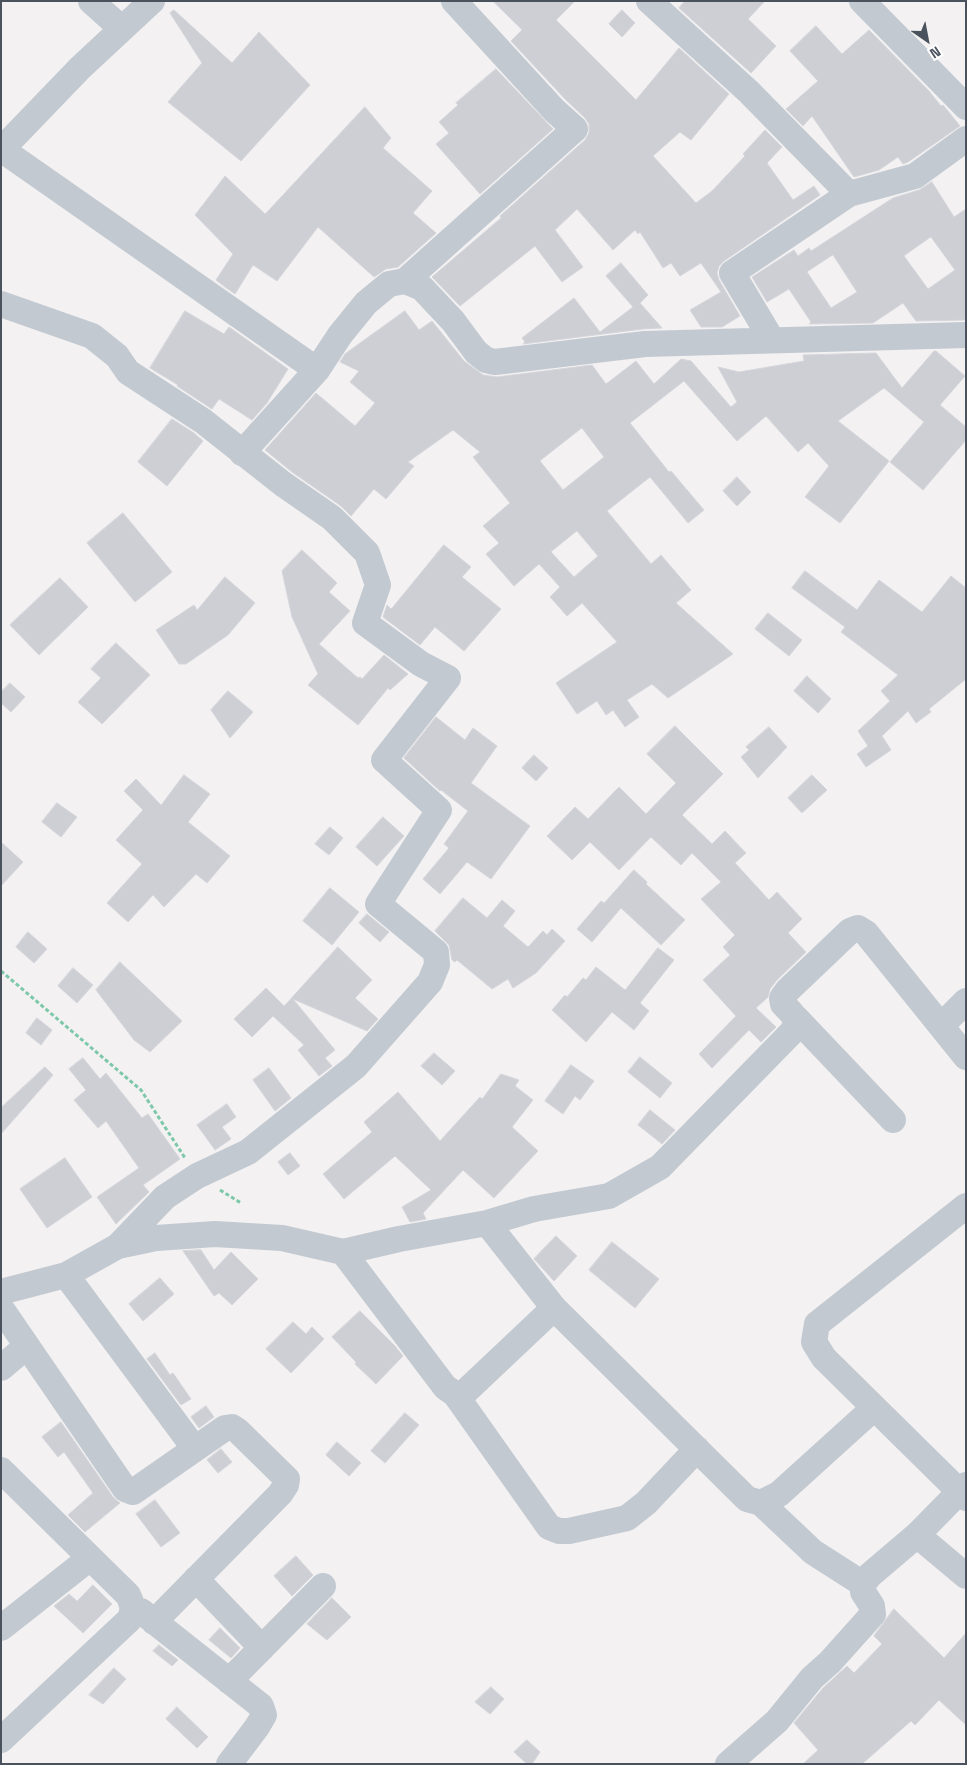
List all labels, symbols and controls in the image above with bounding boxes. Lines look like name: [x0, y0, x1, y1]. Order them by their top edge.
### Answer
north arrow: [902, 15, 952, 65]
text: N: [926, 42, 944, 63]

